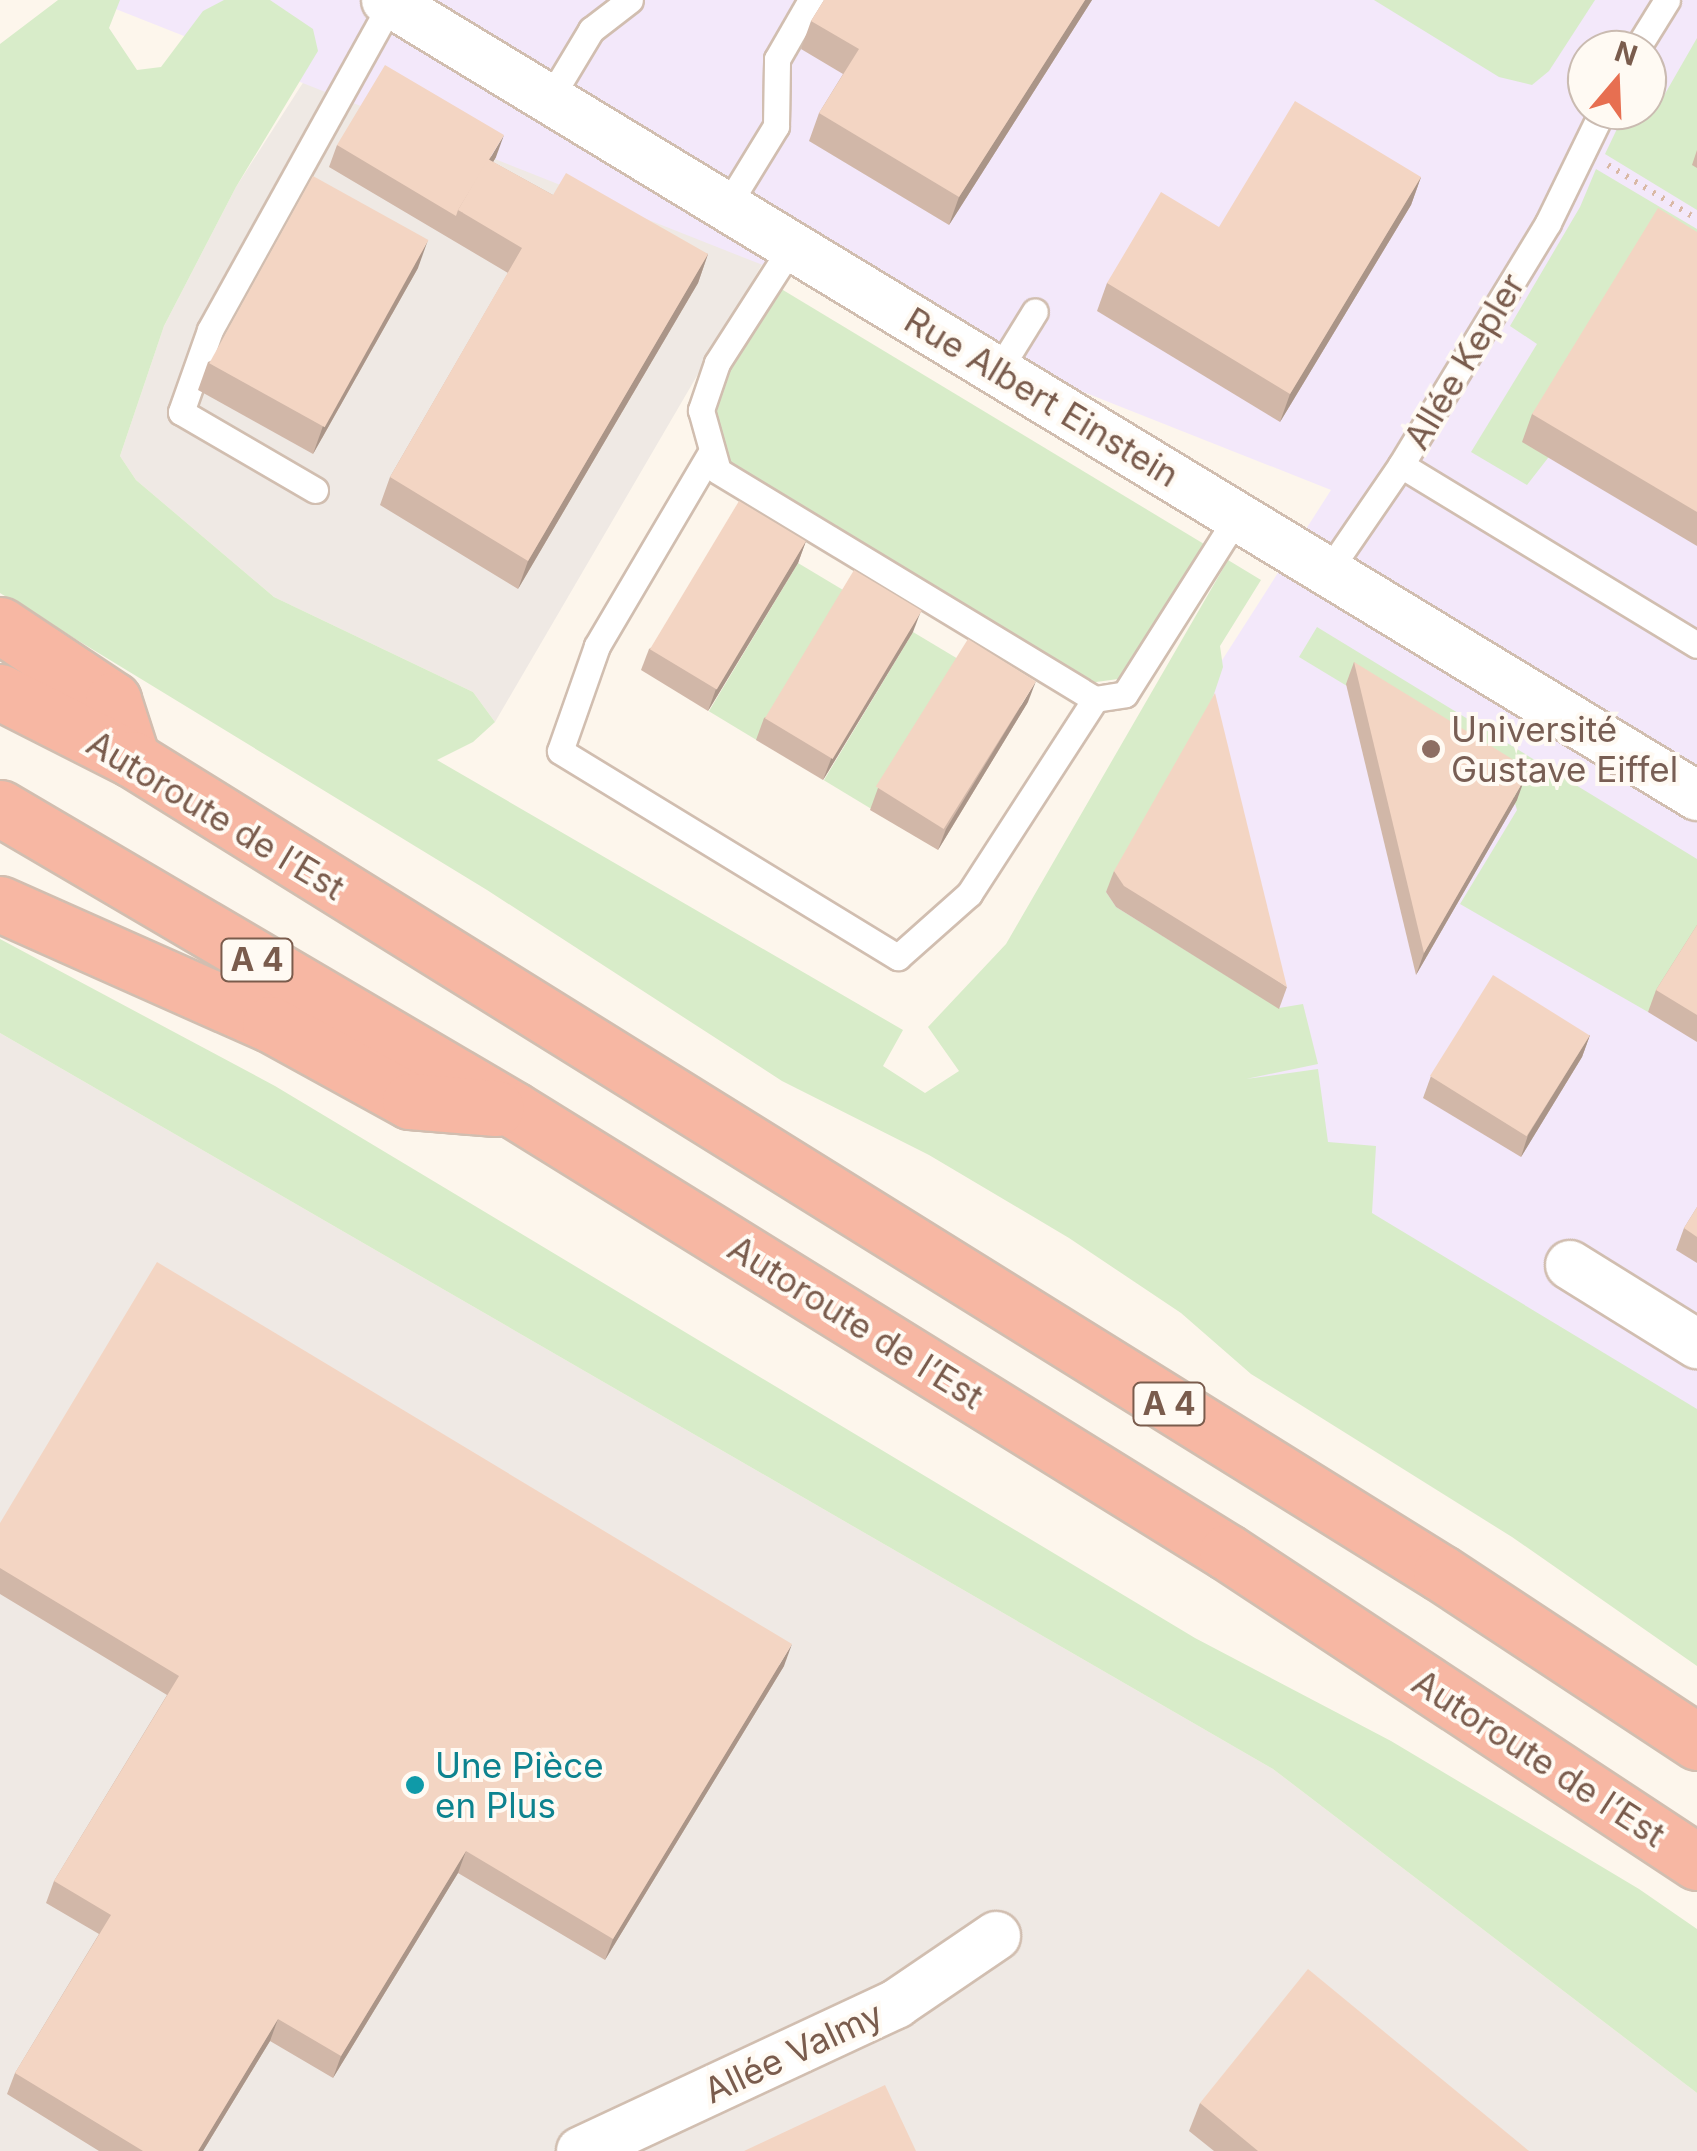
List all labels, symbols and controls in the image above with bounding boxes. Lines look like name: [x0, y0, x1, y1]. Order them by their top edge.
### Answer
north arrow: [1567, 30, 1667, 130]
text: N: [1610, 34, 1642, 73]
street label: Allée Kepler: [1395, 265, 1533, 457]
street label: Rue Albert Einstein: [897, 299, 1187, 495]
place label: Université Gustave Eiffel: [1451, 708, 1678, 790]
street label: Autoroute de l’Est: [80, 722, 352, 908]
marker: Université Gustave Eiffel: [1420, 738, 1442, 760]
road number: A 4: [220, 933, 294, 987]
street label: Autoroute de l’Est: [721, 1227, 991, 1417]
road number: A 4: [1132, 1377, 1206, 1431]
street label: Autoroute de l’Est: [1405, 1661, 1673, 1855]
place label: Une Pièce en Plus: [435, 1744, 604, 1826]
marker: Une Pièce en Plus: [404, 1774, 426, 1796]
street label: Allée Valmy: [697, 1992, 889, 2112]

